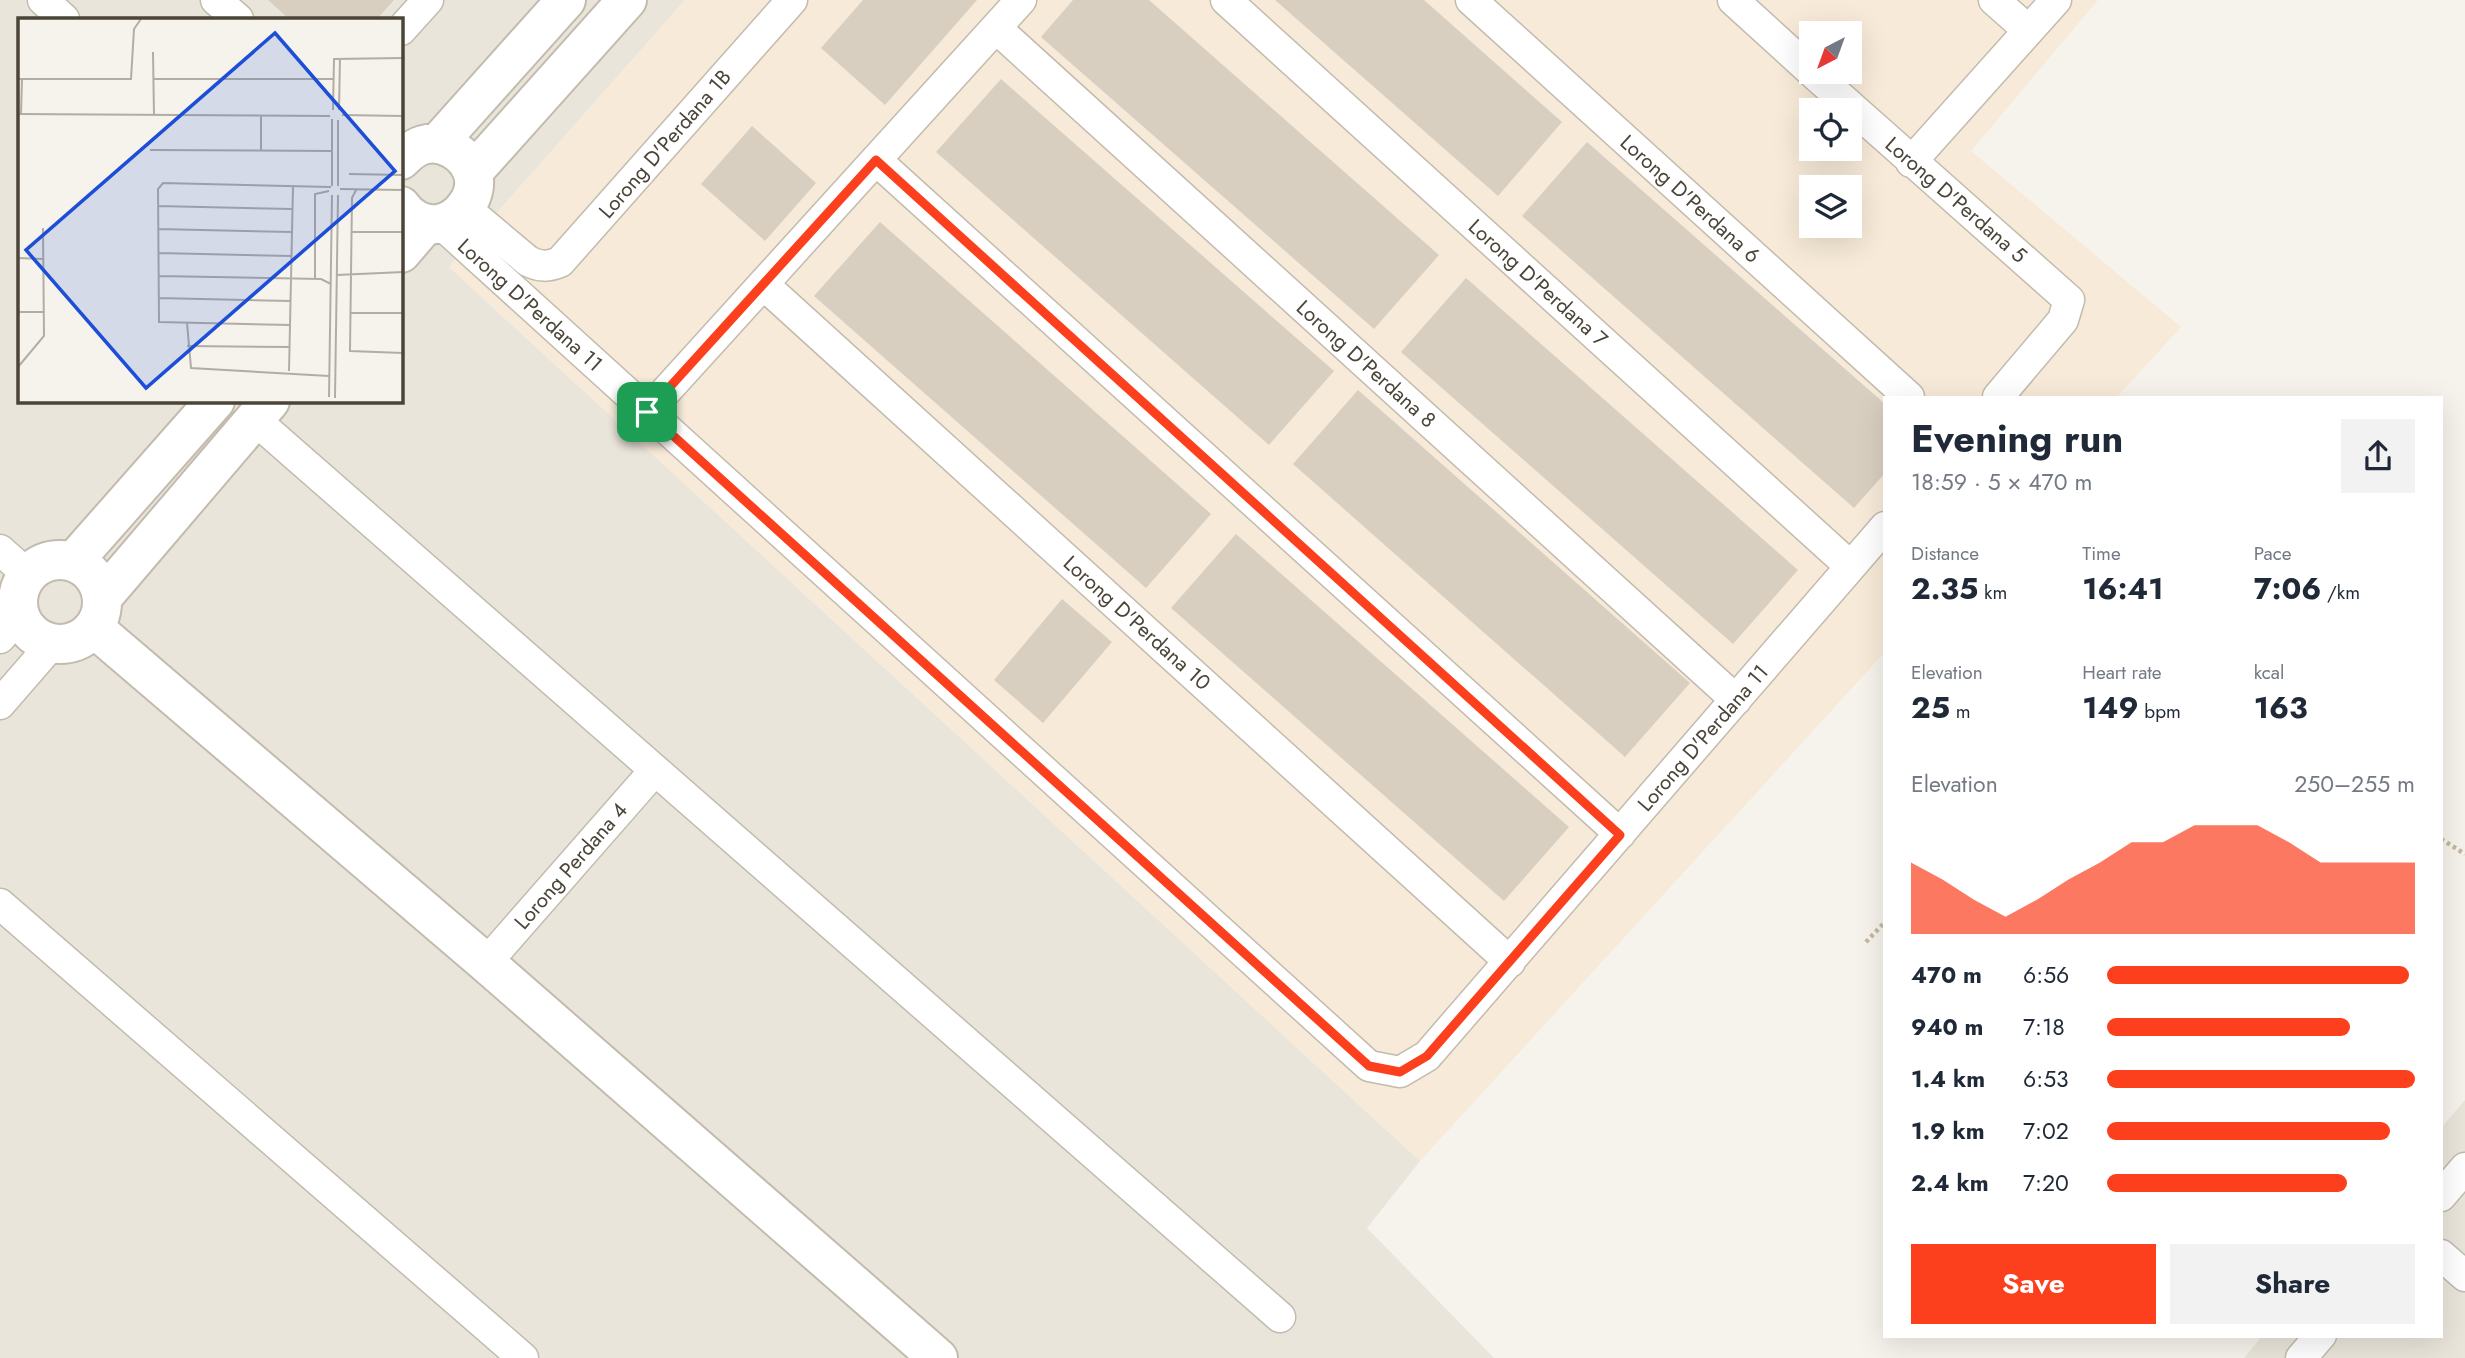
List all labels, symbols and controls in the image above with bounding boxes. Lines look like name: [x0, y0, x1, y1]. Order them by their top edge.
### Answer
inset map: [18, 18, 402, 402]
north arrow: [1799, 21, 1862, 84]
map controls: [1799, 21, 1862, 238]
street label: Lorong D'Perdana 1B: [592, 63, 738, 225]
button: locate: [1799, 98, 1862, 161]
street label: Lorong D'Perdana 6: [1613, 128, 1767, 270]
street label: Lorong D'Perdana 5: [1879, 130, 2033, 270]
button: layers: [1799, 175, 1862, 238]
street label: Lorong D'Perdana 7: [1462, 212, 1614, 354]
street label: Lorong D'Perdana 11: [451, 232, 609, 378]
street label: Lorong D'Perdana 8: [1290, 293, 1442, 435]
pin: [617, 382, 677, 442]
icon: arrive: [628, 393, 666, 431]
text: Evening run: [1911, 411, 2123, 466]
button: share: [2341, 419, 2415, 493]
text: 18:59 · 5 × 470 m: [1911, 465, 2092, 499]
text: Distance: [1911, 540, 1979, 567]
text: Time: [2082, 540, 2121, 567]
text: Pace: [2254, 540, 2292, 567]
street label: Lorong D'Perdana 10: [1057, 549, 1217, 697]
text: 2.35: [1911, 567, 1978, 610]
text: 16:41: [2082, 567, 2164, 610]
text: 7:06: [2254, 567, 2321, 610]
text: km: [1978, 579, 2007, 606]
text: /km: [2321, 579, 2360, 606]
street label: Lorong D'Perdana 11: [1631, 658, 1775, 818]
text: Elevation: [1911, 659, 1983, 686]
text: Heart rate: [2082, 659, 2162, 686]
text: kcal: [2254, 659, 2284, 686]
text: 25: [1911, 686, 1950, 729]
text: 149: [2082, 686, 2139, 729]
text: 163: [2254, 686, 2308, 729]
text: m: [1950, 698, 1971, 725]
text: bpm: [2139, 698, 2181, 725]
text: Elevation: [1911, 767, 1998, 801]
text: 250–255 m: [2294, 767, 2415, 801]
street label: Lorong Perdana 4: [507, 796, 635, 936]
text: 470 m: [1911, 958, 1982, 992]
text: 6:56: [2023, 958, 2069, 992]
text: 940 m: [1911, 1010, 1983, 1044]
text: 7:18: [2023, 1010, 2065, 1044]
text: 1.4 km: [1911, 1062, 1985, 1096]
text: 6:53: [2023, 1062, 2069, 1096]
text: 1.9 km: [1911, 1114, 1985, 1148]
text: 7:02: [2023, 1114, 2069, 1148]
text: 2.4 km: [1911, 1166, 1989, 1200]
text: 7:20: [2023, 1166, 2069, 1200]
button: Save: [1911, 1244, 2156, 1324]
button: Share: [2170, 1244, 2415, 1324]

